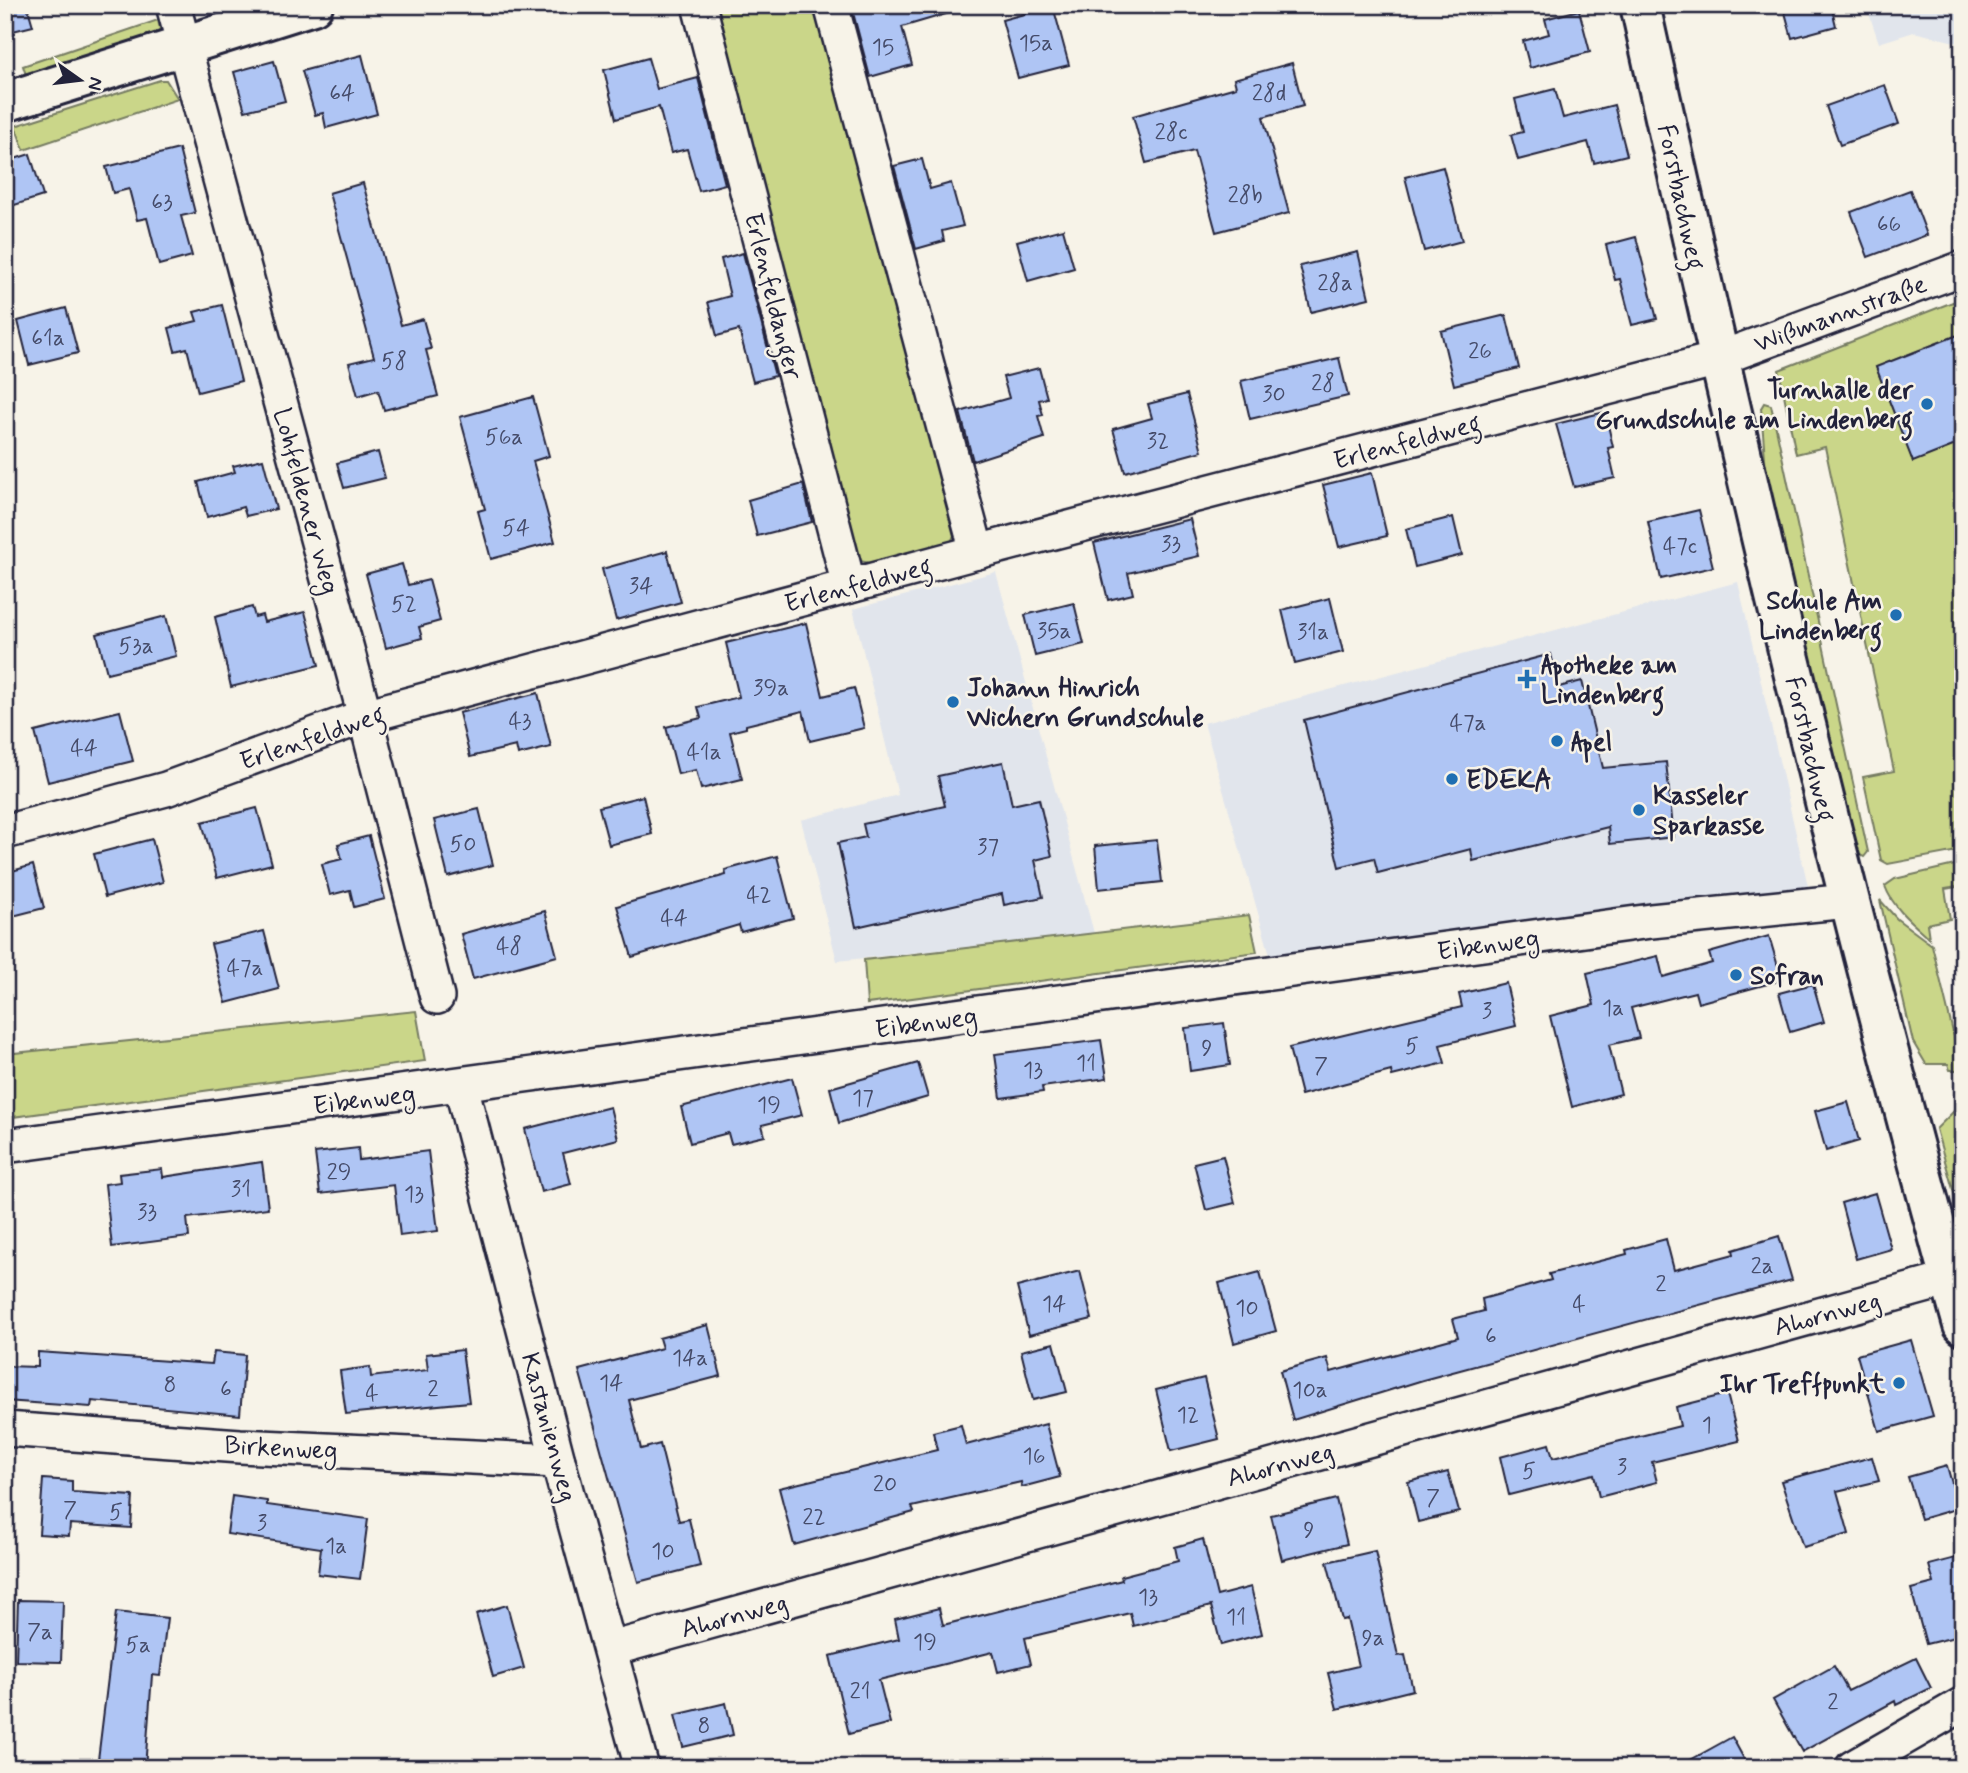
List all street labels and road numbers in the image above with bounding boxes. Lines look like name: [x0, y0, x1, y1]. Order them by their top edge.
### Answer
street label: Forstbachweg: [1645, 121, 1712, 274]
street label: Erlenfeldanger: [732, 210, 809, 385]
street label: Wißmannstraße: [1750, 268, 1932, 362]
street label: Lohfeldener Weg: [262, 405, 346, 599]
street label: Erlenfeldweg: [1330, 407, 1486, 482]
street label: Erlenfeldweg: [781, 550, 937, 625]
street label: Forstbachweg: [1773, 673, 1842, 826]
street label: Erlenfeldweg: [236, 698, 391, 782]
street label: Eibenweg: [1435, 922, 1542, 972]
street label: Eibenweg: [873, 1000, 980, 1050]
street label: Eibenweg: [311, 1078, 417, 1126]
street label: Ahornweg: [1770, 1284, 1885, 1346]
street label: Kastanienweg: [512, 1349, 584, 1506]
street label: Birkenweg: [223, 1429, 338, 1471]
street label: Ahornweg: [1223, 1435, 1338, 1497]
street label: Ahornweg: [677, 1586, 792, 1648]

